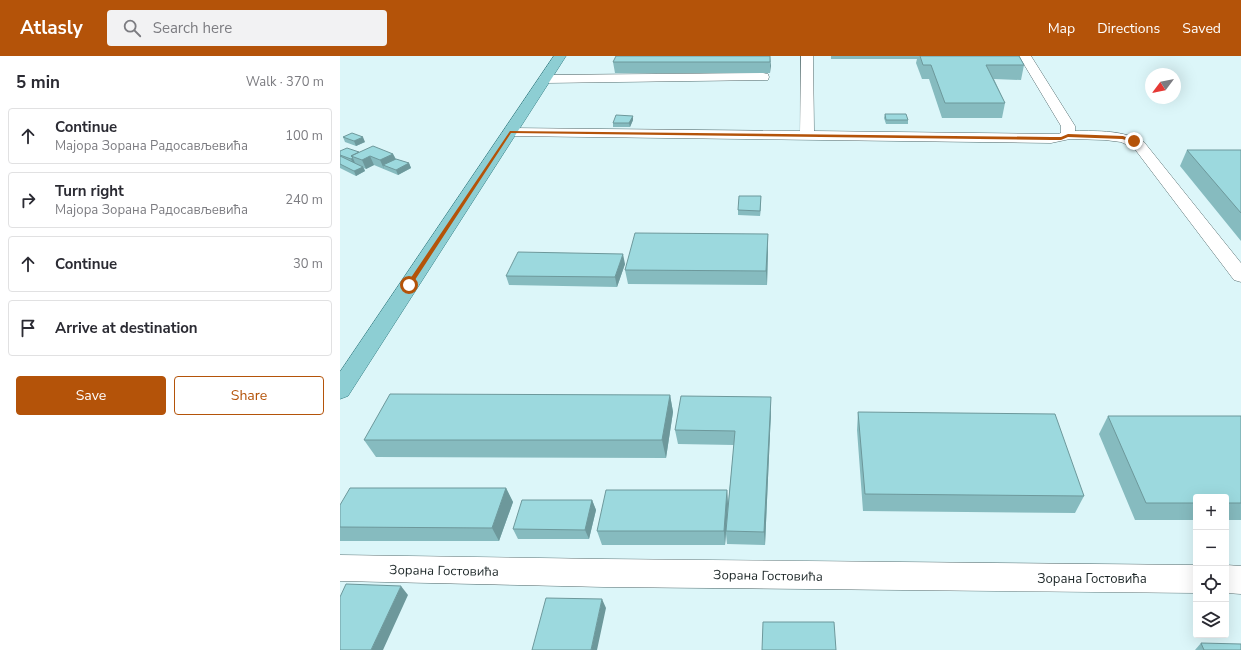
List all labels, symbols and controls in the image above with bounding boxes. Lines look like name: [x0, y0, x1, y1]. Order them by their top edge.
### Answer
search box: [107, 10, 387, 46]
text: Atlasly: [20, 15, 83, 41]
icon: search: [121, 17, 143, 39]
text: Search here: [153, 18, 232, 38]
text: Map: [1048, 19, 1075, 38]
text: Directions: [1097, 19, 1160, 38]
text: Saved: [1182, 19, 1221, 38]
north arrow: [1145, 68, 1181, 104]
text: 5 min: [16, 71, 60, 94]
text: Walk · 370 m: [246, 73, 324, 91]
text: Continue: [55, 117, 117, 137]
icon: ahead: [17, 125, 39, 147]
text: 100 m: [285, 127, 323, 145]
route end: [1125, 132, 1143, 150]
text: Мајора Зорана Радосављевића: [55, 137, 248, 155]
text: Turn right: [55, 181, 124, 201]
icon: right: [17, 189, 39, 211]
text: 240 m: [285, 191, 323, 209]
text: Мајора Зорана Радосављевића: [55, 201, 248, 219]
icon: ahead: [17, 253, 39, 275]
text: Continue: [55, 254, 117, 274]
text: 30 m: [293, 255, 323, 273]
route start: [400, 276, 418, 294]
icon: arrive: [17, 317, 39, 339]
text: Arrive at destination: [55, 318, 198, 338]
button: Save: [16, 376, 166, 415]
button: Share: [174, 376, 324, 415]
map controls: [1193, 494, 1229, 638]
button: +: [1193, 494, 1229, 530]
button: −: [1193, 530, 1229, 566]
street label: Зорана Гостовића: [389, 561, 499, 581]
street label: Зорана Гостовића: [713, 566, 823, 586]
button: locate: [1193, 566, 1229, 602]
street label: Зорана Гостовића: [1037, 570, 1147, 588]
button: layers: [1193, 602, 1229, 638]

